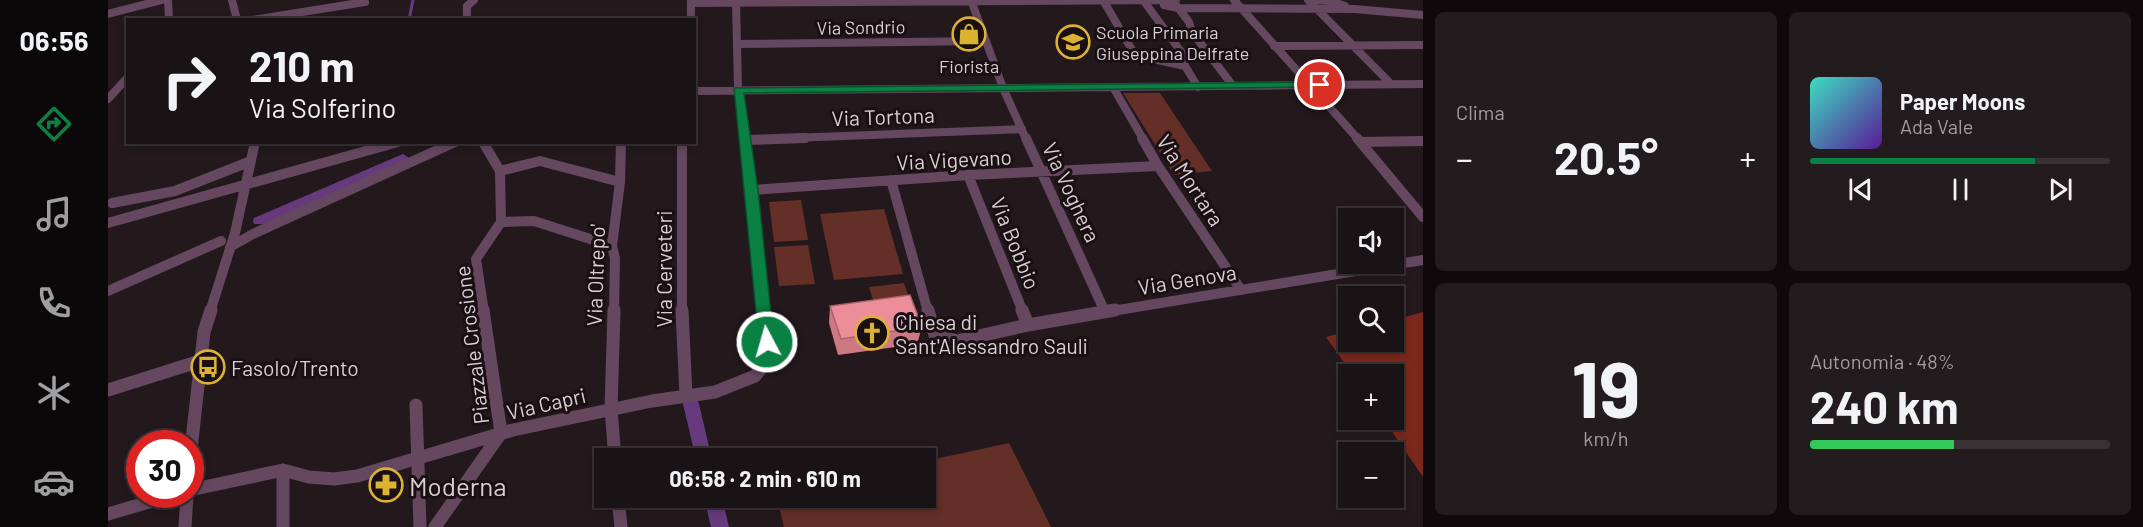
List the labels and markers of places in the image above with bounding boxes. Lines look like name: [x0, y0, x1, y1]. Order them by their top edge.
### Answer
shop icon: Fiorista: [951, 16, 987, 52]
place label: Scuola Primaria Giuseppina Delfrate: [1096, 21, 1249, 64]
school or university icon: Scuola Primaria Giuseppina Delfrate: [1055, 24, 1091, 60]
place label: Fiorista: [939, 55, 999, 77]
pin: [1294, 59, 1345, 110]
place label: Chiesa di Sant'Alessandro Sauli: [895, 309, 1088, 358]
church icon: Chiesa di Sant'Alessandro Sauli: [854, 315, 890, 351]
bus stop icon: Fasolo/Trento: [190, 349, 226, 385]
place label: Fasolo/Trento: [231, 355, 359, 380]
pharmacy icon: Moderna: [368, 467, 404, 503]
place label: Moderna: [409, 470, 507, 501]

